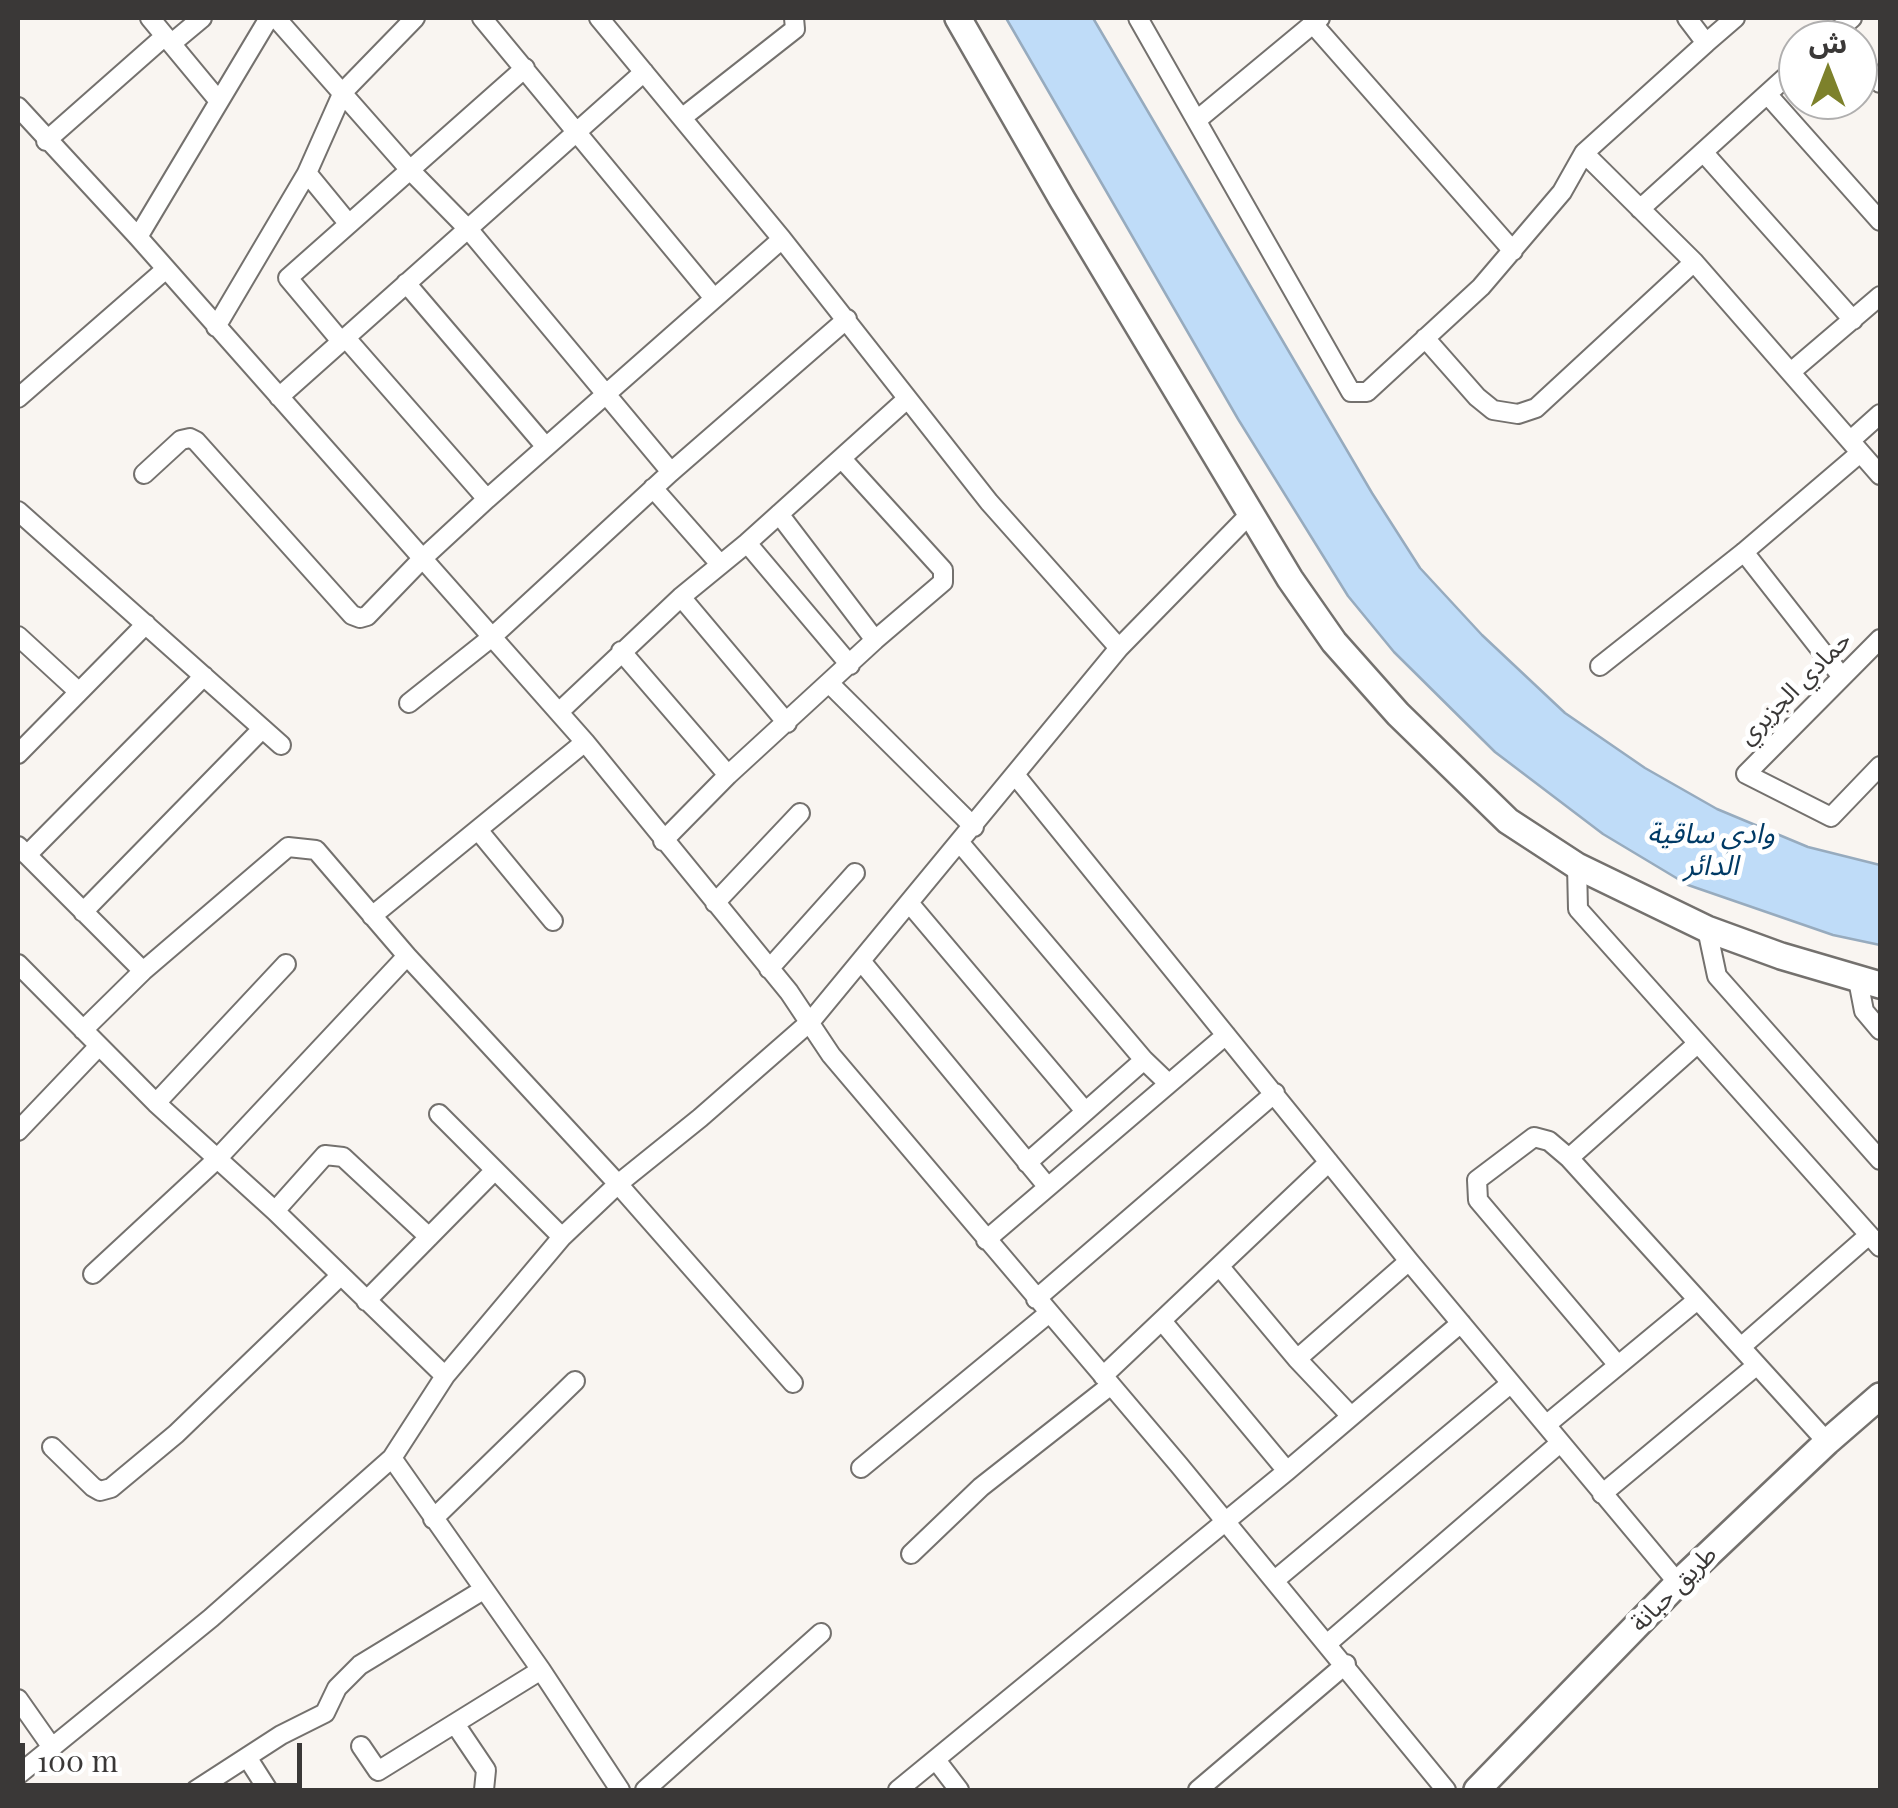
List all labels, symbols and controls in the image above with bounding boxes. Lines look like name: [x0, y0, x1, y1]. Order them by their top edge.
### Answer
north arrow: [1778, 20, 1878, 120]
text: ش: [1809, 23, 1847, 60]
street label: حمادي الجزيري: [1732, 625, 1858, 751]
water label: وادي ساقية الدائر: [1647, 817, 1775, 883]
street label: طريق حبانة: [1625, 1540, 1723, 1638]
scale bar: [25, 1723, 308, 1785]
text: 100 m: [37, 1740, 118, 1780]

